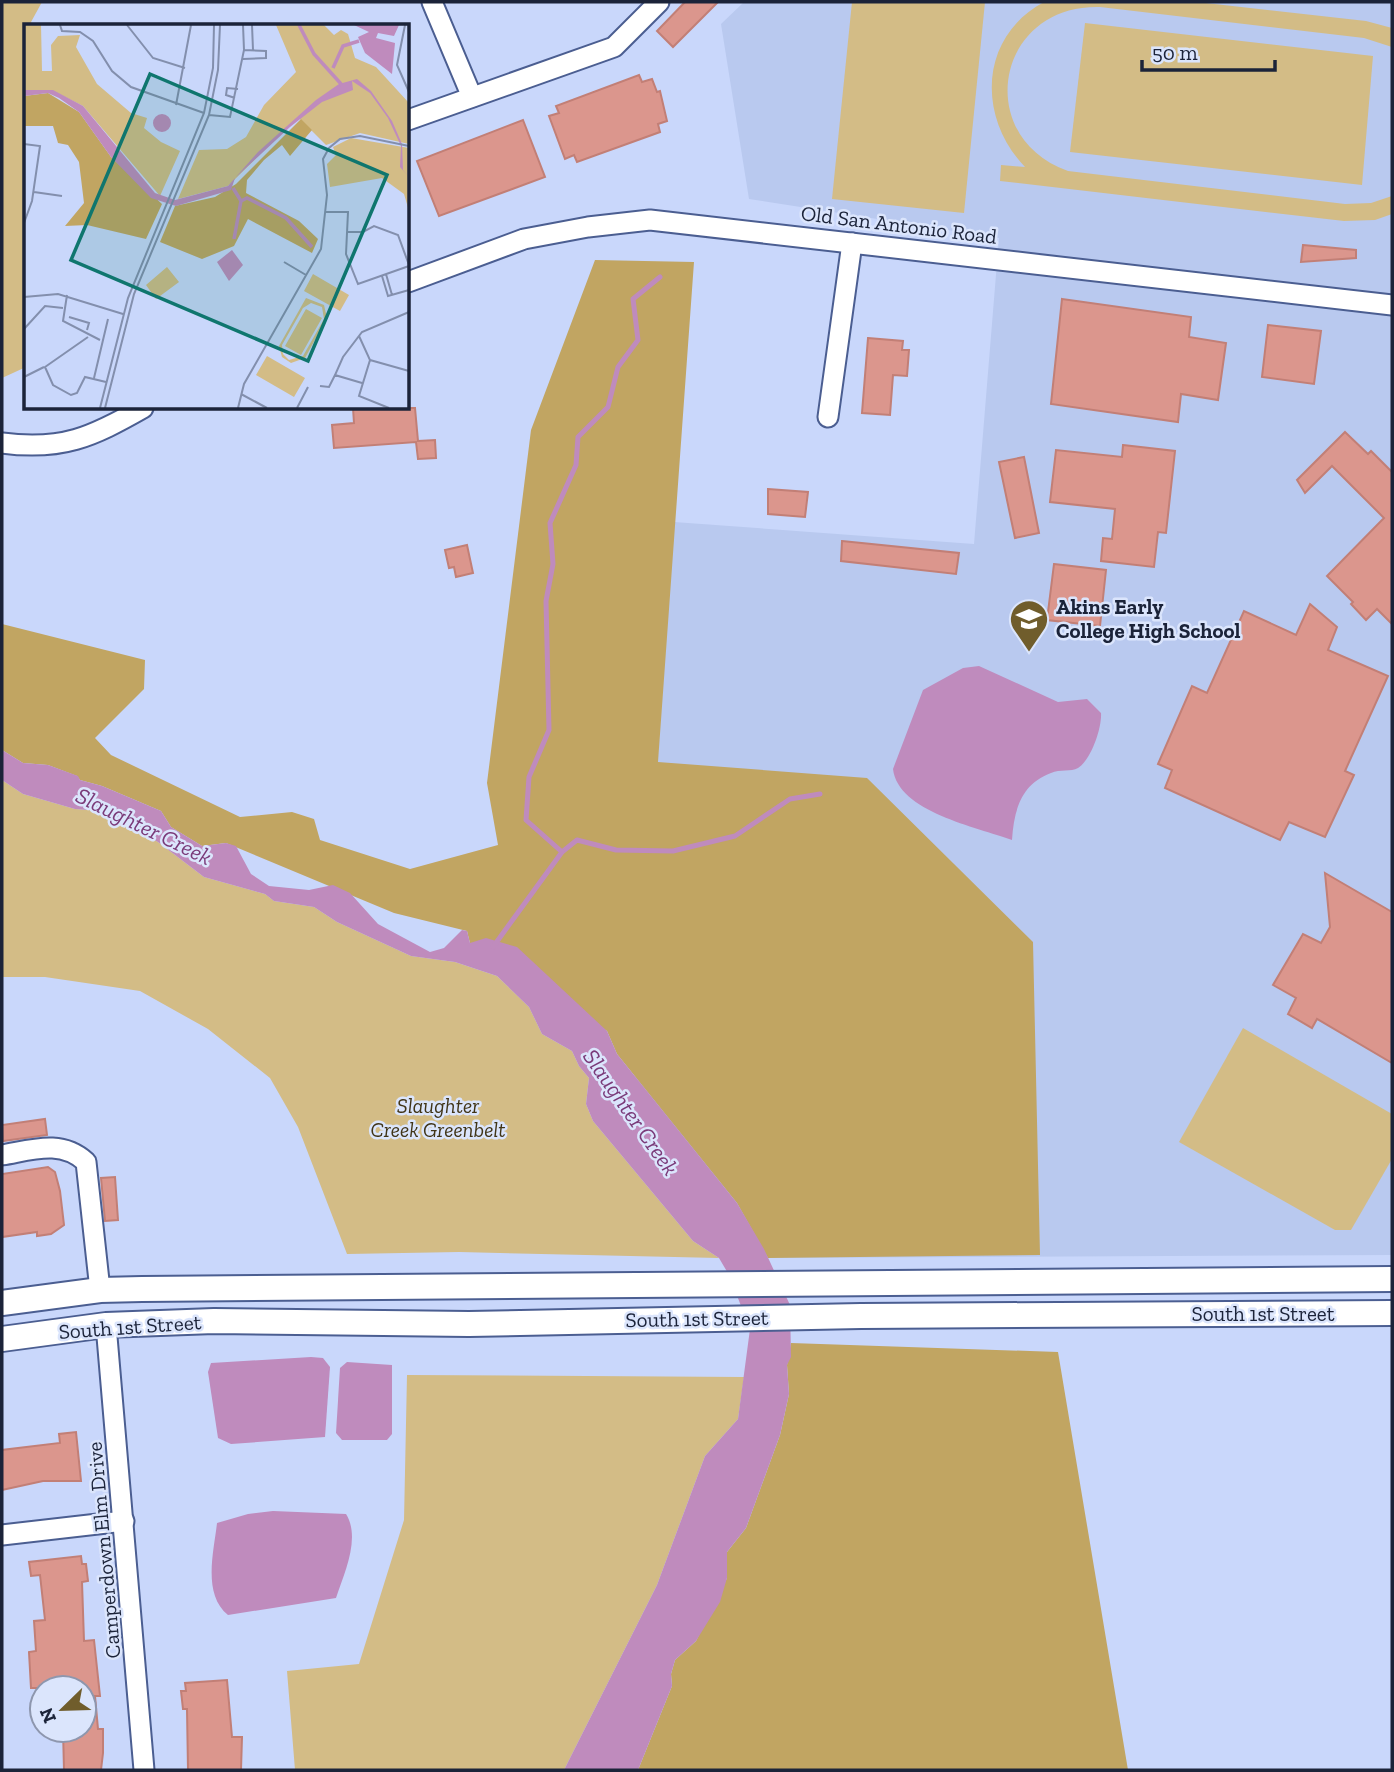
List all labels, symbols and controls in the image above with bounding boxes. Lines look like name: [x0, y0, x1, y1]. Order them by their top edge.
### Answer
inset map: [24, 24, 410, 410]
scale bar: [1142, 28, 1275, 72]
text: 50 m: [1152, 40, 1198, 65]
street label: Old San Antonio Road: [800, 200, 999, 249]
place label: Akins Early College High School: [1056, 594, 1241, 643]
school or university icon: Akins Early College High School: [1008, 598, 1050, 653]
water label: Slaughter Creek: [71, 781, 217, 871]
water label: Slaughter Creek: [577, 1043, 685, 1181]
park label: Slaughter Creek Greenbelt: [370, 1093, 506, 1142]
street label: South 1st Street: [1191, 1301, 1335, 1326]
street label: South 1st Street: [625, 1305, 769, 1332]
street label: South 1st Street: [58, 1309, 202, 1344]
street label: Camperdown Elm Drive: [82, 1441, 125, 1659]
north arrow: [28, 1674, 98, 1744]
text: N: [34, 1704, 61, 1727]

